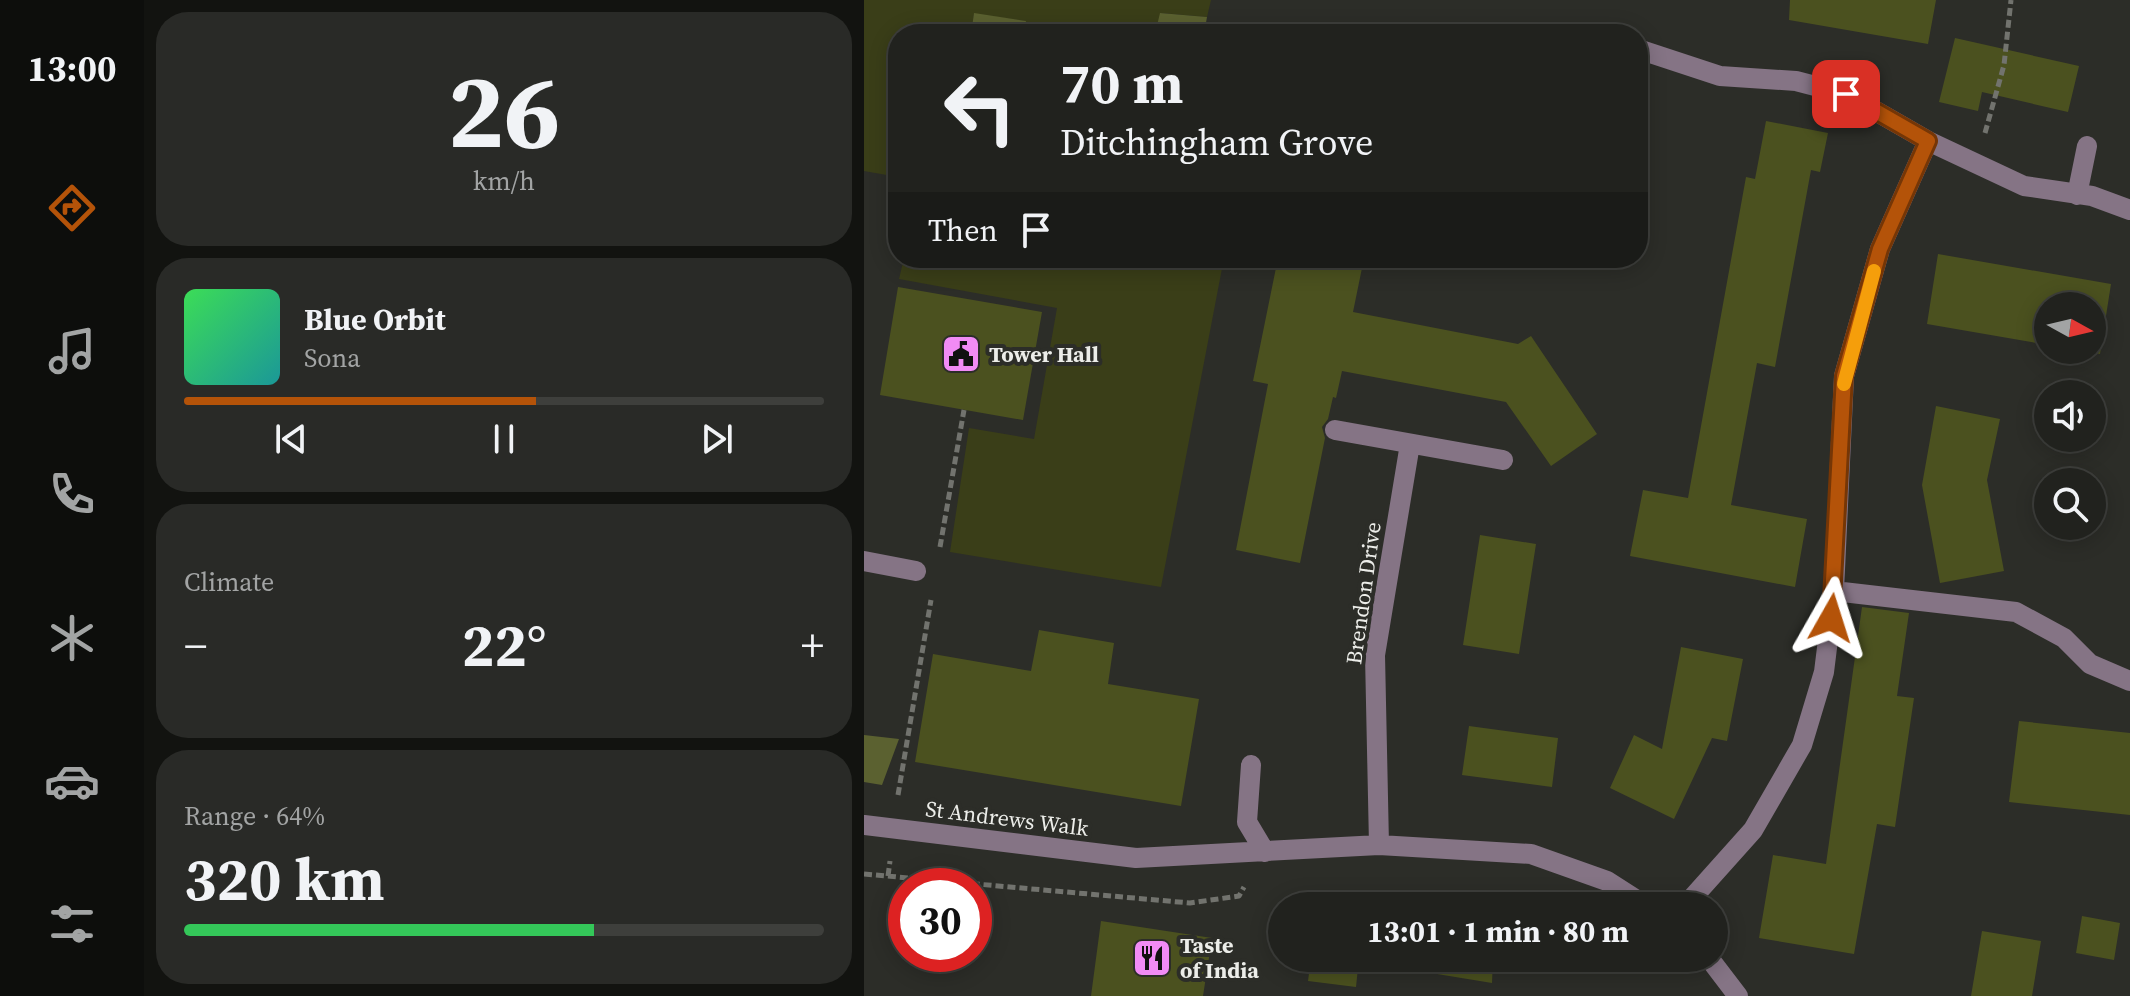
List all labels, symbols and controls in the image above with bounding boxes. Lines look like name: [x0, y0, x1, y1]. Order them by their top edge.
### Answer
text: 26: [448, 39, 560, 182]
text: 13:00: [28, 44, 116, 93]
text: 70 m: [1060, 45, 1183, 122]
icon: left: [928, 56, 1032, 160]
pin: [1812, 60, 1880, 128]
icon: arrive: [1824, 72, 1868, 116]
text: Ditchingham Grove: [1060, 118, 1373, 167]
text: km/h: [473, 163, 535, 199]
icon: directions: [44, 180, 100, 236]
icon: arrive: [1014, 208, 1058, 252]
text: Then: [928, 210, 998, 251]
north arrow: [2034, 292, 2106, 364]
map controls: [2034, 292, 2106, 540]
text: Blue Orbit: [304, 299, 446, 340]
icon: music: [44, 323, 100, 379]
public building icon: Tower Hall: [940, 333, 982, 375]
place label: Tower Hall: [989, 339, 1099, 369]
text: Sona: [304, 340, 361, 376]
button: sound: [2034, 380, 2106, 452]
icon: previous: [269, 417, 313, 461]
icon: pause: [482, 417, 526, 461]
icon: next: [695, 417, 739, 461]
icon: phone: [44, 466, 100, 522]
button: search: [2034, 468, 2106, 540]
street label: Brendon Drive: [1338, 520, 1388, 666]
text: Climate: [184, 564, 274, 600]
position arrow: [1789, 576, 1873, 660]
text: 22°: [462, 604, 546, 686]
icon: climate: [44, 610, 100, 666]
text: −: [184, 615, 207, 676]
text: +: [801, 615, 824, 676]
icon: car: [44, 753, 100, 809]
street label: St Andrews Walk: [924, 793, 1091, 843]
text: Range · 64%: [184, 798, 325, 834]
text: 320 km: [184, 838, 385, 920]
speed limit sign: 30: [888, 868, 992, 972]
icon: filters: [44, 896, 100, 952]
text: 13:01 · 1 min · 80 m: [1367, 911, 1629, 952]
place label: Taste of India: [1180, 930, 1259, 985]
restaurant icon: Taste of India: [1131, 937, 1173, 979]

